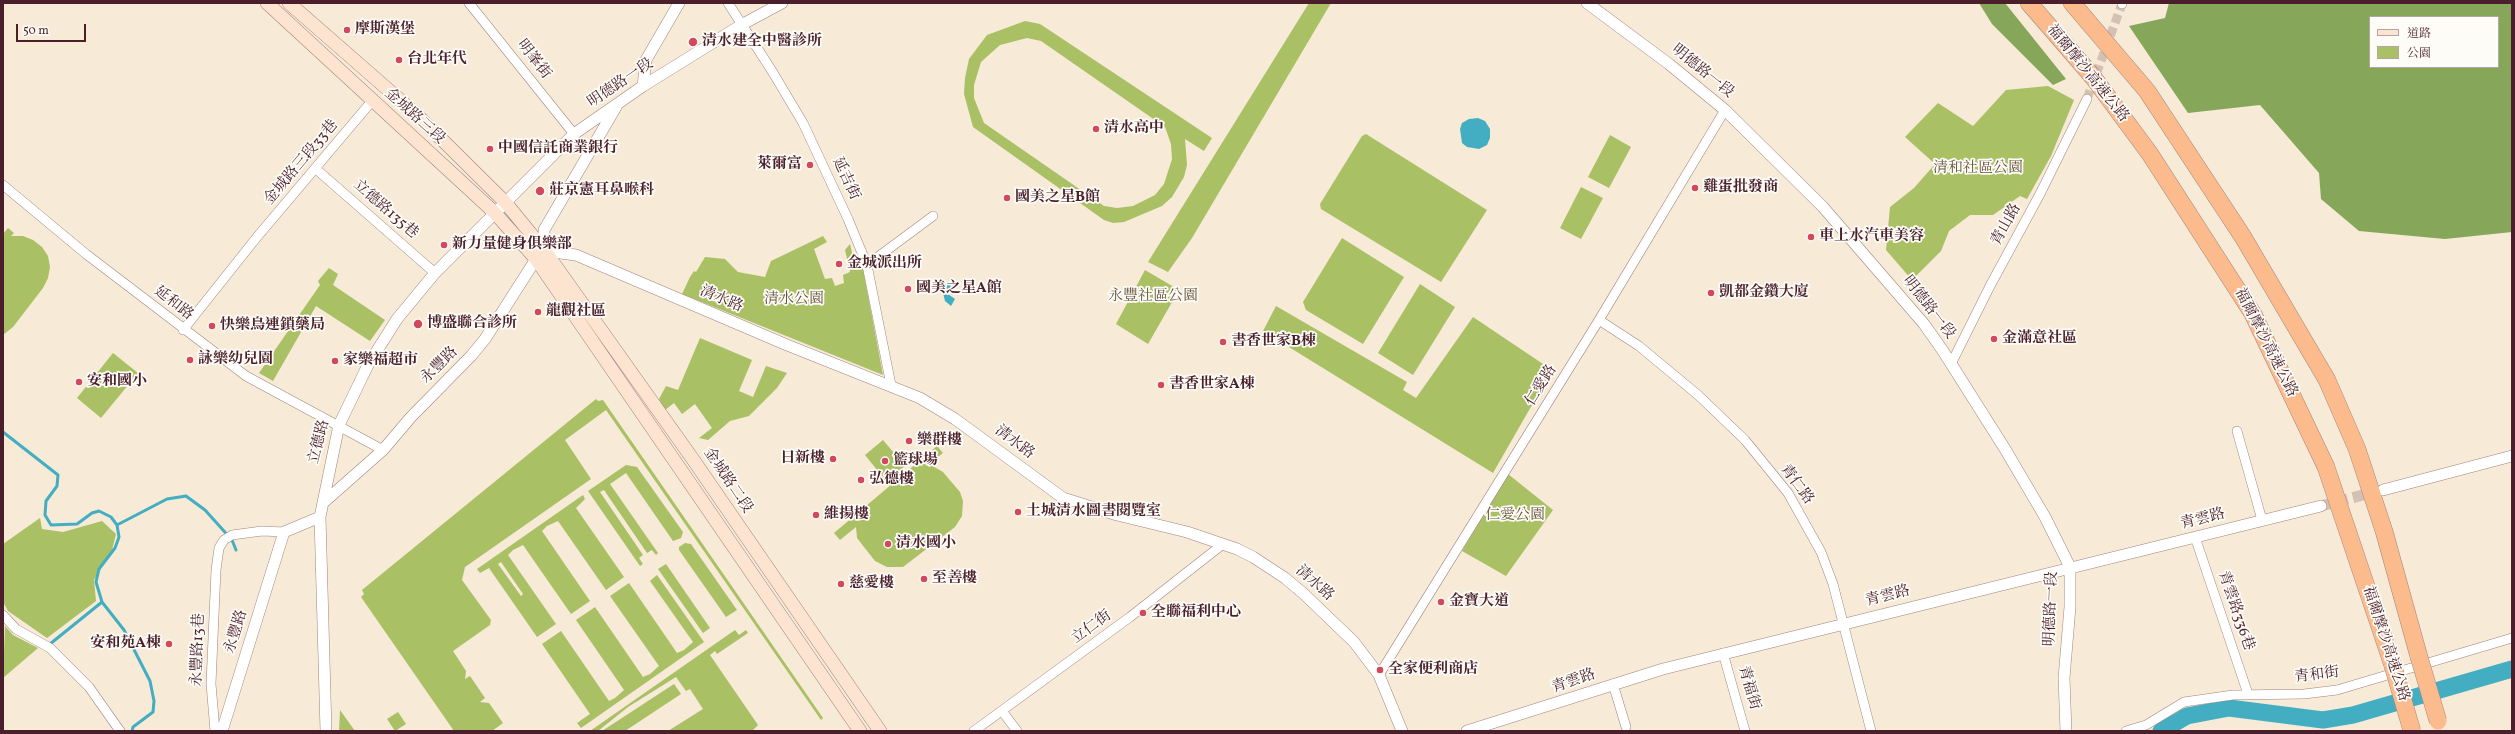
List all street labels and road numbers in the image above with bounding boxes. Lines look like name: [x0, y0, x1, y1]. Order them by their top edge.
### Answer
street label: 福爾摩沙高速公路: [2042, 22, 2132, 126]
street label: 明峯街: [512, 37, 554, 83]
street label: 明德路一段: [1667, 41, 1737, 103]
street label: 明德路一段: [585, 56, 657, 112]
street label: 金城路三段: [380, 85, 448, 149]
street label: 金城路三段33巷: [261, 117, 343, 209]
street label: 延吉街: [827, 155, 863, 203]
street label: 立德路135巷: [349, 177, 421, 243]
street label: 青山路: [1988, 201, 2026, 249]
street label: 明德路一段: [1898, 273, 1958, 343]
street label: 延和路: [150, 283, 196, 325]
street label: 清水路: [697, 283, 745, 317]
street label: 福爾摩沙高速公路: [2230, 285, 2300, 401]
street label: 永豐路: [418, 344, 462, 388]
street label: 仁愛路: [1522, 362, 1562, 410]
street label: 立德路: [306, 418, 334, 466]
street label: 清水路: [991, 422, 1037, 464]
street label: 金城路二段: [699, 445, 755, 517]
street label: 青仁路: [1775, 462, 1817, 508]
street label: 青雲路: [2179, 506, 2227, 534]
street label: 清水路: [1291, 562, 1337, 606]
street label: 青雲路336巷: [2213, 569, 2257, 653]
street label: 明德路一段: [2042, 571, 2062, 647]
street label: 青雲路: [1864, 583, 1912, 611]
street label: 福爾摩沙高速公路: [2358, 584, 2412, 704]
street label: 立仁街: [1069, 607, 1115, 649]
street label: 永豐路: [222, 608, 252, 656]
street label: 永豐路13巷: [189, 613, 209, 687]
street label: 青福街: [1733, 664, 1763, 712]
street label: 青和街: [2294, 664, 2340, 688]
street label: 青雲路: [1550, 666, 1598, 698]

